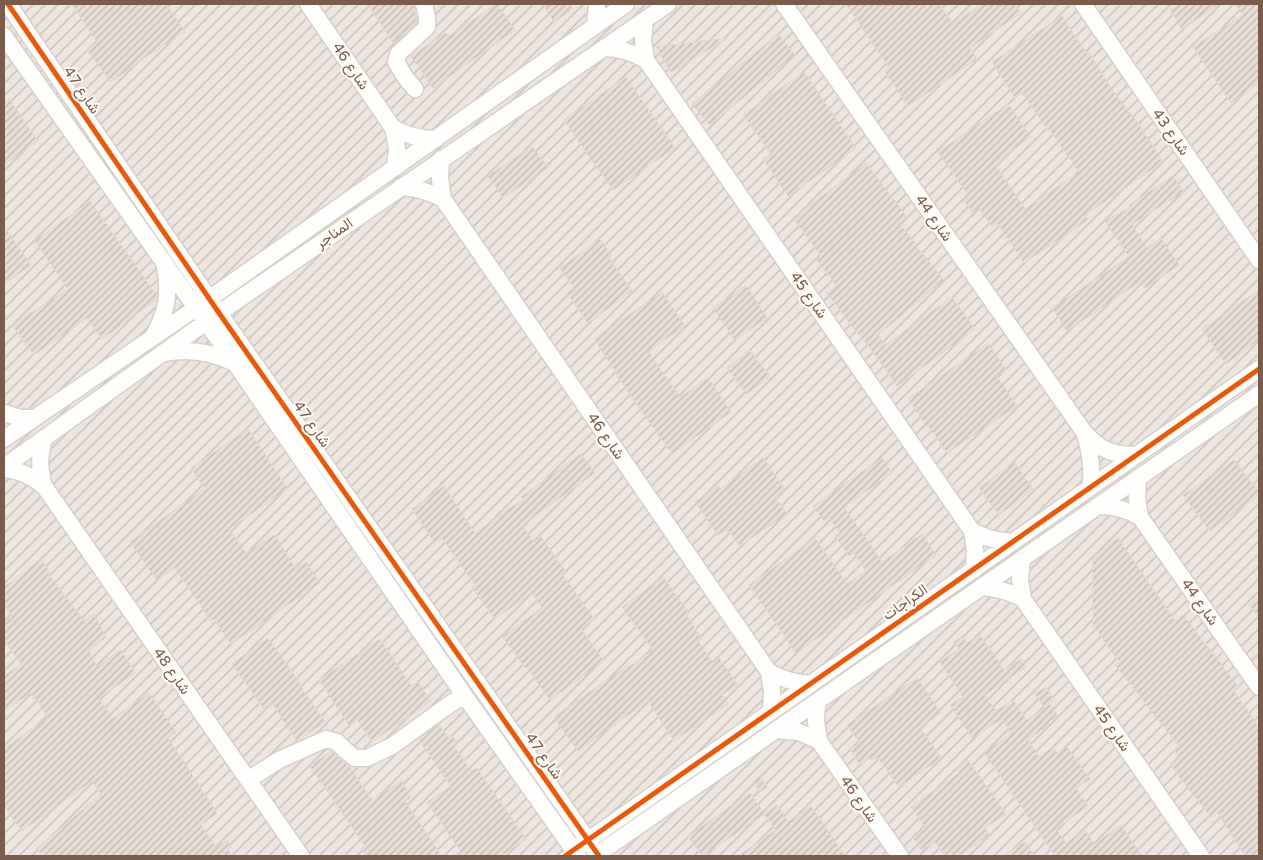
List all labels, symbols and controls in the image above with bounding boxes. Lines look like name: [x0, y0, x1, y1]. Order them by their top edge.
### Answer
street label: شارع 46: [327, 39, 373, 94]
street label: شارع 47: [58, 63, 104, 118]
street label: شارع 43: [1147, 105, 1194, 160]
street label: شارع 44: [910, 191, 957, 246]
street label: المناجر: [311, 214, 356, 253]
street label: شارع 45: [785, 268, 832, 323]
street label: شارع 47: [288, 397, 335, 452]
street label: شارع 46: [582, 409, 629, 464]
street label: شارع 44: [1176, 575, 1223, 630]
street label: الكراجات: [879, 580, 931, 624]
street label: شارع 48: [148, 644, 195, 699]
street label: شارع 45: [1088, 701, 1135, 756]
street label: شارع 47: [520, 729, 567, 784]
street label: شارع 46: [835, 772, 882, 827]

